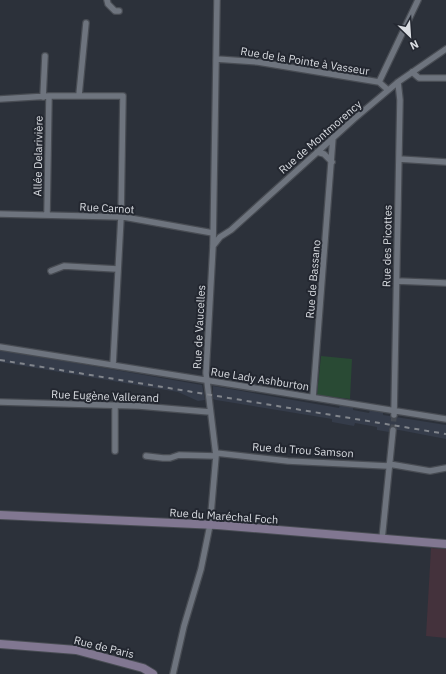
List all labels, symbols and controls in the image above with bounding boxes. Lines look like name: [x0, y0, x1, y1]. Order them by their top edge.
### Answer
north arrow: [390, 16, 430, 56]
text: N: [408, 37, 421, 53]
street label: Rue de la Pointe à Vasseur: [240, 44, 370, 78]
street label: Rue de Montmorency: [276, 97, 365, 177]
street label: Allée Delarivière: [30, 115, 46, 197]
street label: Rue Carnot: [79, 200, 135, 216]
street label: Rue des Picottes: [379, 205, 395, 287]
street label: Rue de Bassano: [303, 239, 323, 319]
street label: Rue de Vaucelles: [190, 285, 208, 369]
street label: Rue Lady Ashburton: [210, 364, 310, 394]
street label: Rue Eugène Vallerand: [51, 387, 159, 405]
street label: Rue du Trou Samson: [252, 439, 354, 461]
street label: Rue du Maréchal Foch: [169, 505, 279, 527]
street label: Rue de Paris: [72, 633, 136, 661]

